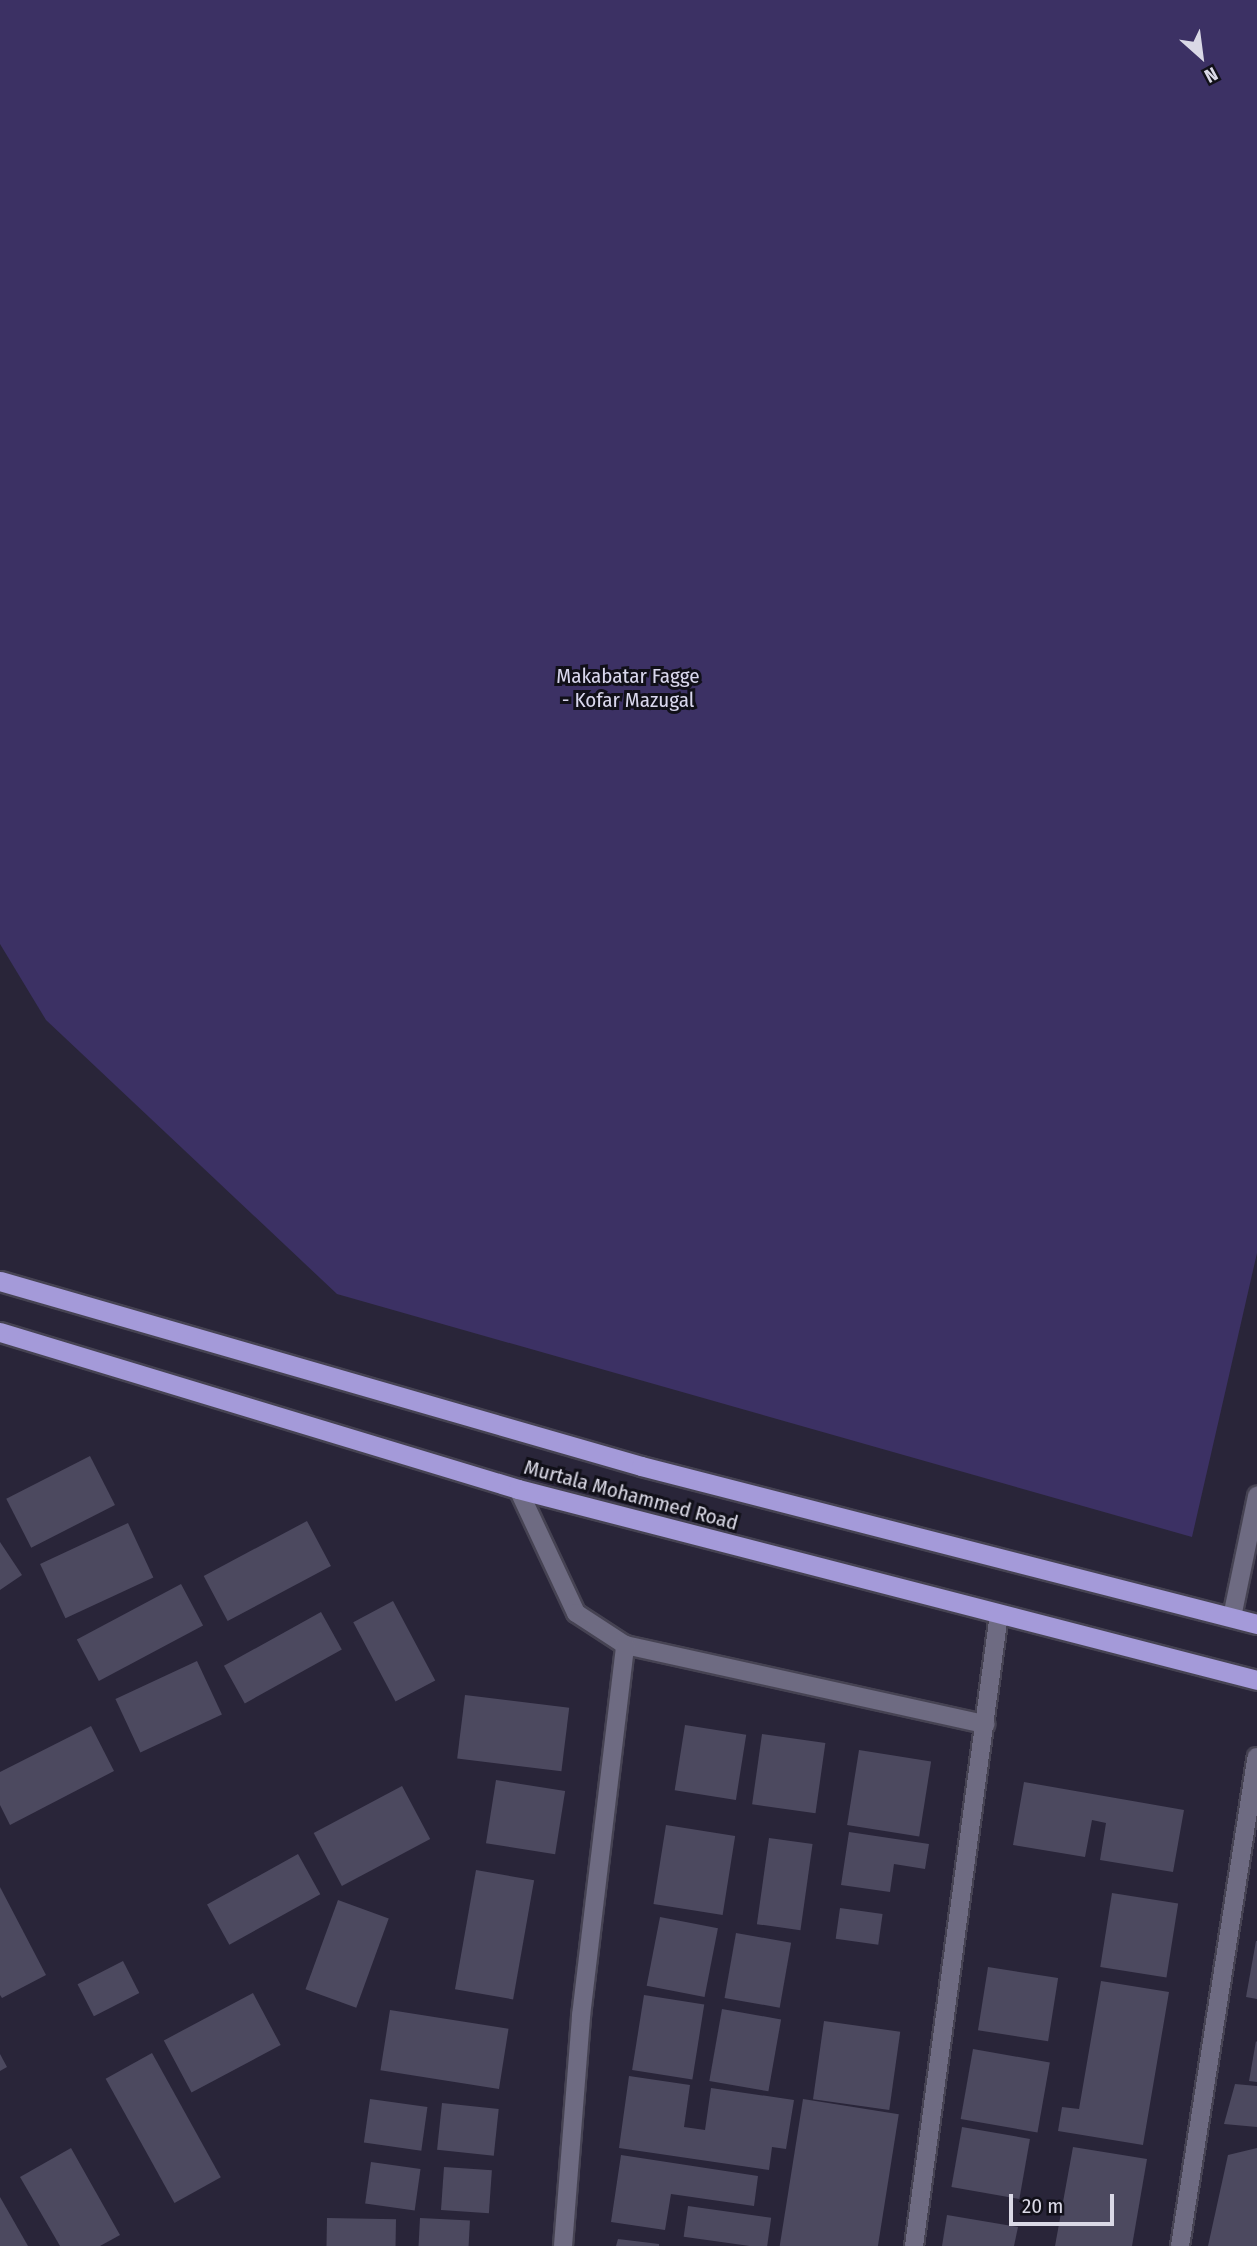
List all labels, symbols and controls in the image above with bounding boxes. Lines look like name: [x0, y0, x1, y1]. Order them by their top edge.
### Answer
north arrow: [1166, 21, 1236, 91]
text: N: [1201, 62, 1222, 88]
park label: Makabatar Fagge - Kofar Mazugal: [556, 663, 700, 713]
street label: Murtala Mohammed Road: [521, 1454, 741, 1536]
scale bar: [1012, 2180, 1117, 2224]
text: 20 m: [1022, 2193, 1063, 2219]

